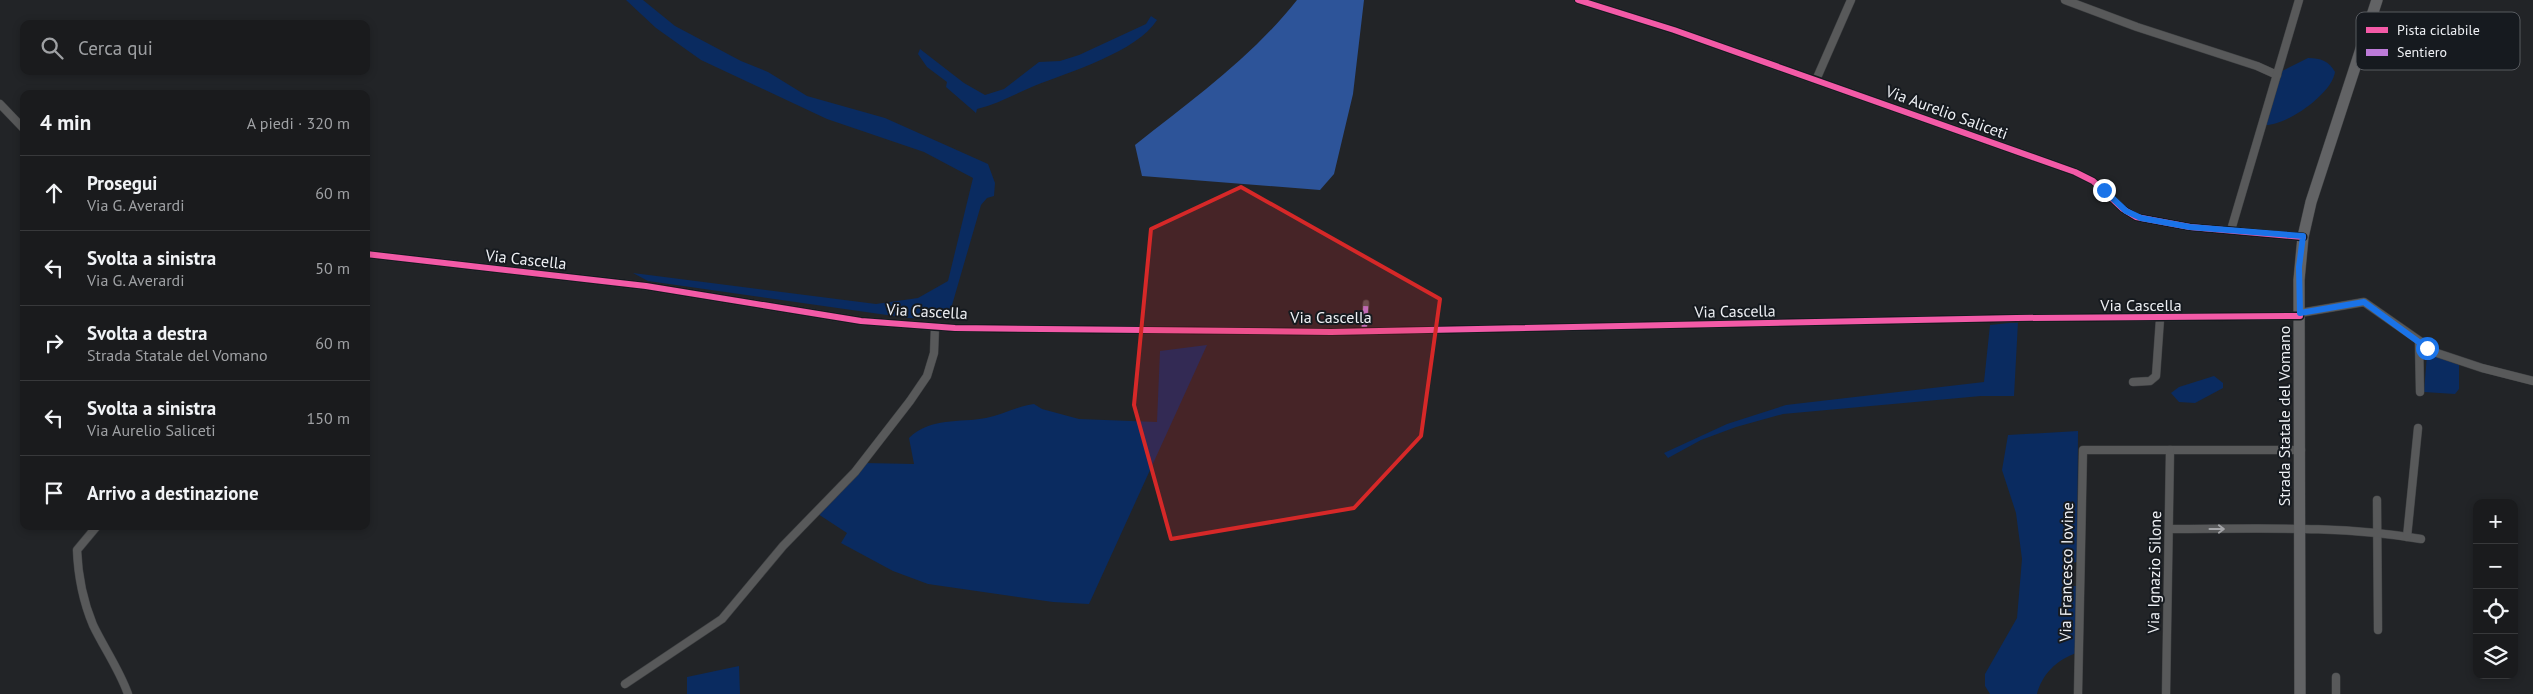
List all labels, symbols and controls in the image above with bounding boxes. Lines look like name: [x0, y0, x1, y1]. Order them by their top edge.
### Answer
legend: [2356, 12, 2520, 70]
search box: [20, 20, 370, 75]
text: Pista ciclabile: [2397, 21, 2480, 39]
icon: search: [38, 34, 66, 62]
text: Cerca qui: [78, 36, 153, 60]
text: Sentiero: [2397, 43, 2447, 61]
street label: Via Aurelio Saliceti: [1882, 80, 2011, 143]
text: 4 min: [40, 109, 91, 136]
text: A piedi · 320 m: [247, 113, 350, 133]
text: Prosegui: [87, 171, 157, 195]
icon: ahead: [40, 179, 68, 207]
route end: [2093, 179, 2116, 202]
text: 60 m: [315, 183, 350, 203]
text: Via G. Averardi: [87, 195, 185, 215]
street label: Via Cascella: [483, 245, 568, 273]
text: Svolta a sinistra: [87, 246, 216, 270]
icon: left: [40, 254, 68, 282]
text: 50 m: [315, 258, 350, 278]
text: Via G. Averardi: [87, 270, 185, 290]
street label: Via Cascella: [2099, 295, 2182, 315]
street label: Via Cascella: [885, 299, 968, 323]
street label: Via Cascella: [1693, 300, 1776, 322]
street label: Via Cascella: [1289, 307, 1372, 327]
text: Svolta a destra: [87, 321, 208, 345]
street label: Strada Statale del Vomano: [2274, 326, 2294, 506]
icon: right: [40, 329, 68, 357]
text: 60 m: [315, 333, 350, 353]
route start: [2416, 337, 2439, 360]
text: Strada Statale del Vomano: [87, 345, 268, 365]
text: Svolta a sinistra: [87, 396, 216, 420]
icon: left: [40, 404, 68, 432]
text: 150 m: [307, 408, 350, 428]
text: Via Aurelio Saliceti: [87, 420, 216, 440]
icon: arrive: [40, 479, 68, 507]
text: Arrivo a destinazione: [87, 481, 259, 505]
map controls: [2473, 499, 2518, 679]
button: +: [2473, 499, 2518, 544]
street label: Via Francesco Iovine: [2055, 502, 2077, 643]
street label: Via Ignazio Silone: [2143, 510, 2165, 635]
one-way arrow: [2209, 524, 2225, 534]
button: −: [2473, 544, 2518, 589]
button: locate: [2473, 589, 2518, 634]
button: layers: [2473, 634, 2518, 679]

